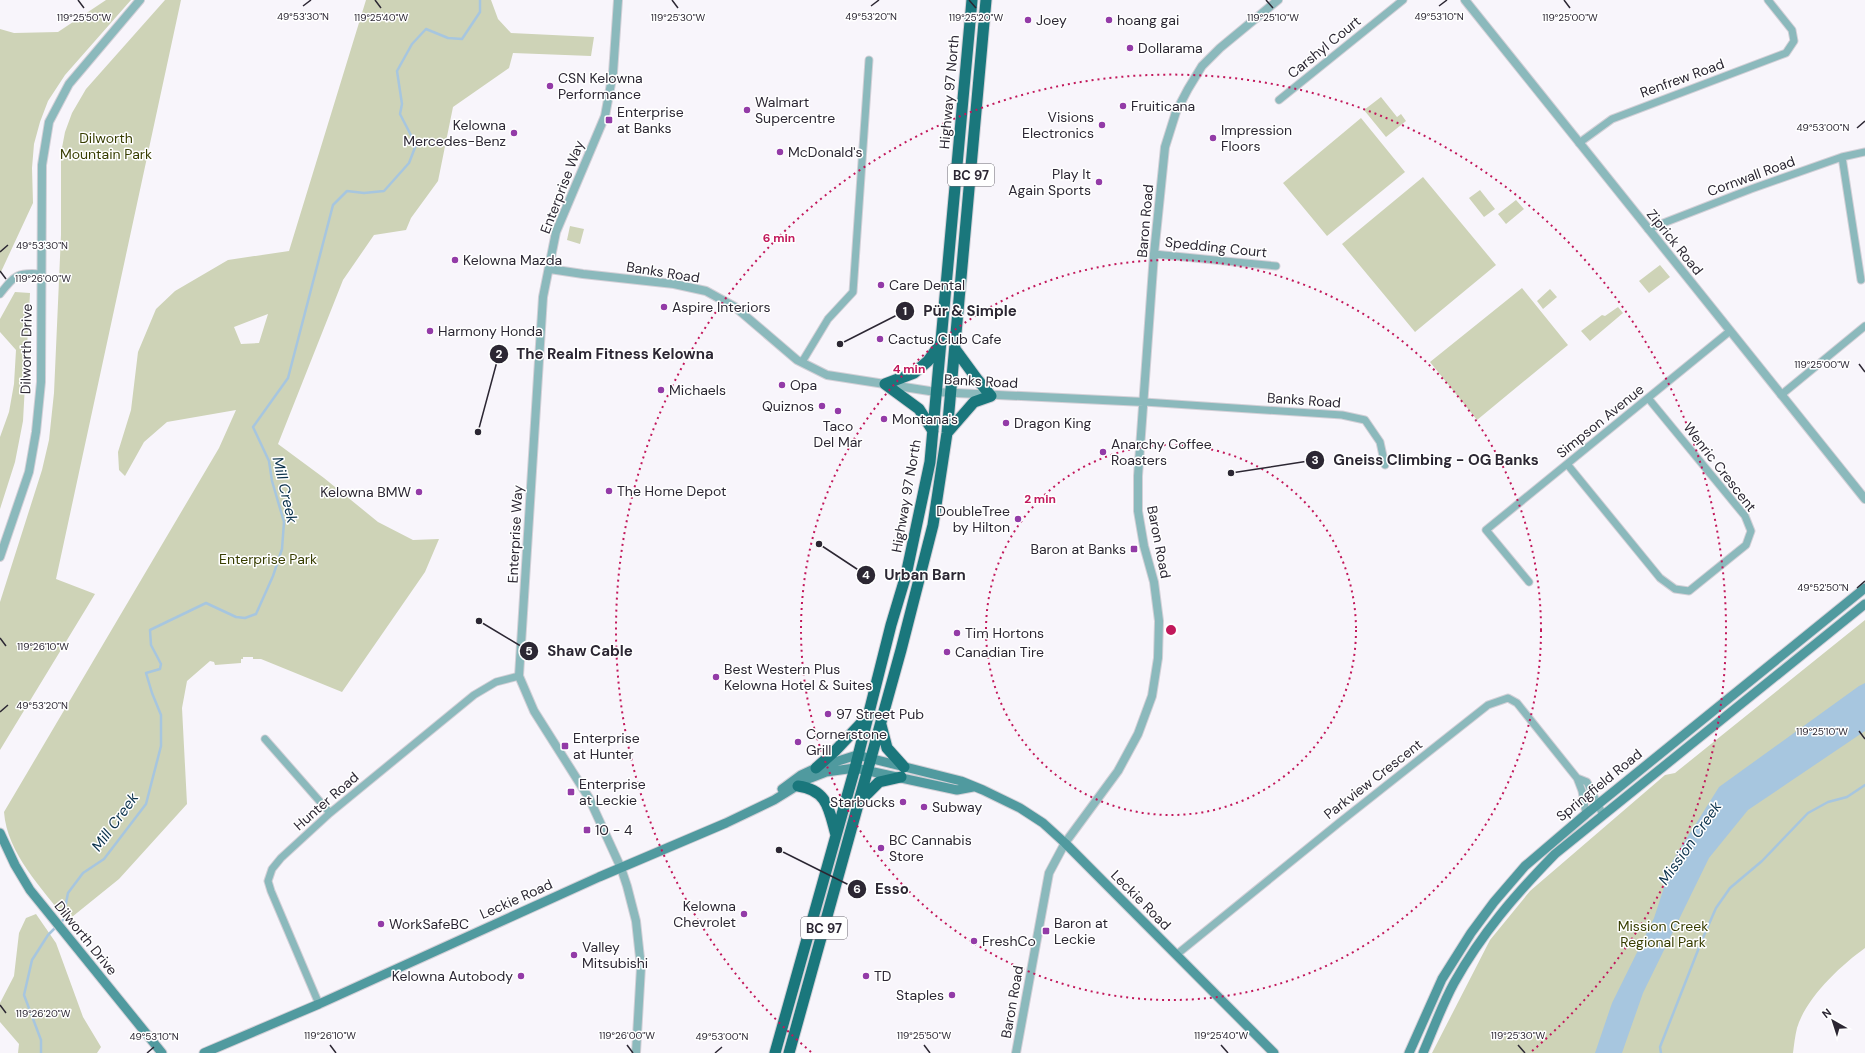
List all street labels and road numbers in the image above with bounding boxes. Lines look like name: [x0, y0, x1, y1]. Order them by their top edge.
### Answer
street label: Carshyl Court: [1284, 12, 1364, 82]
street label: Highway 97 North: [935, 34, 963, 150]
street label: Renfrew Road: [1637, 54, 1727, 102]
street label: Enterprise Way: [536, 138, 588, 236]
street label: Cornwall Road: [1705, 152, 1797, 200]
road number: BC 97: [948, 164, 994, 186]
street label: Baron Road: [1133, 184, 1157, 258]
street label: Ziprick Road: [1643, 205, 1707, 279]
street label: Spedding Court: [1164, 233, 1268, 261]
street label: Banks Road: [625, 257, 701, 287]
street label: Dilworth Drive: [16, 304, 36, 394]
street label: Banks Road: [944, 370, 1018, 392]
street label: Simpson Avenue: [1553, 380, 1647, 462]
street label: Banks Road: [1266, 388, 1342, 412]
street label: Wenric Crescent: [1680, 419, 1760, 515]
street label: Highway 97 North: [887, 438, 925, 554]
street label: Enterprise Way: [503, 484, 527, 584]
street label: Baron Road: [1143, 504, 1175, 580]
street label: Parkview Crescent: [1320, 735, 1426, 823]
street label: Springfield Road: [1552, 745, 1646, 825]
street label: Hunter Road: [290, 768, 362, 834]
street label: Leckie Road: [1107, 866, 1175, 934]
street label: Leckie Road: [477, 875, 555, 923]
street label: Dilworth Drive: [51, 897, 121, 979]
road number: BC 97: [801, 917, 847, 939]
street label: Baron Road: [997, 964, 1027, 1040]

